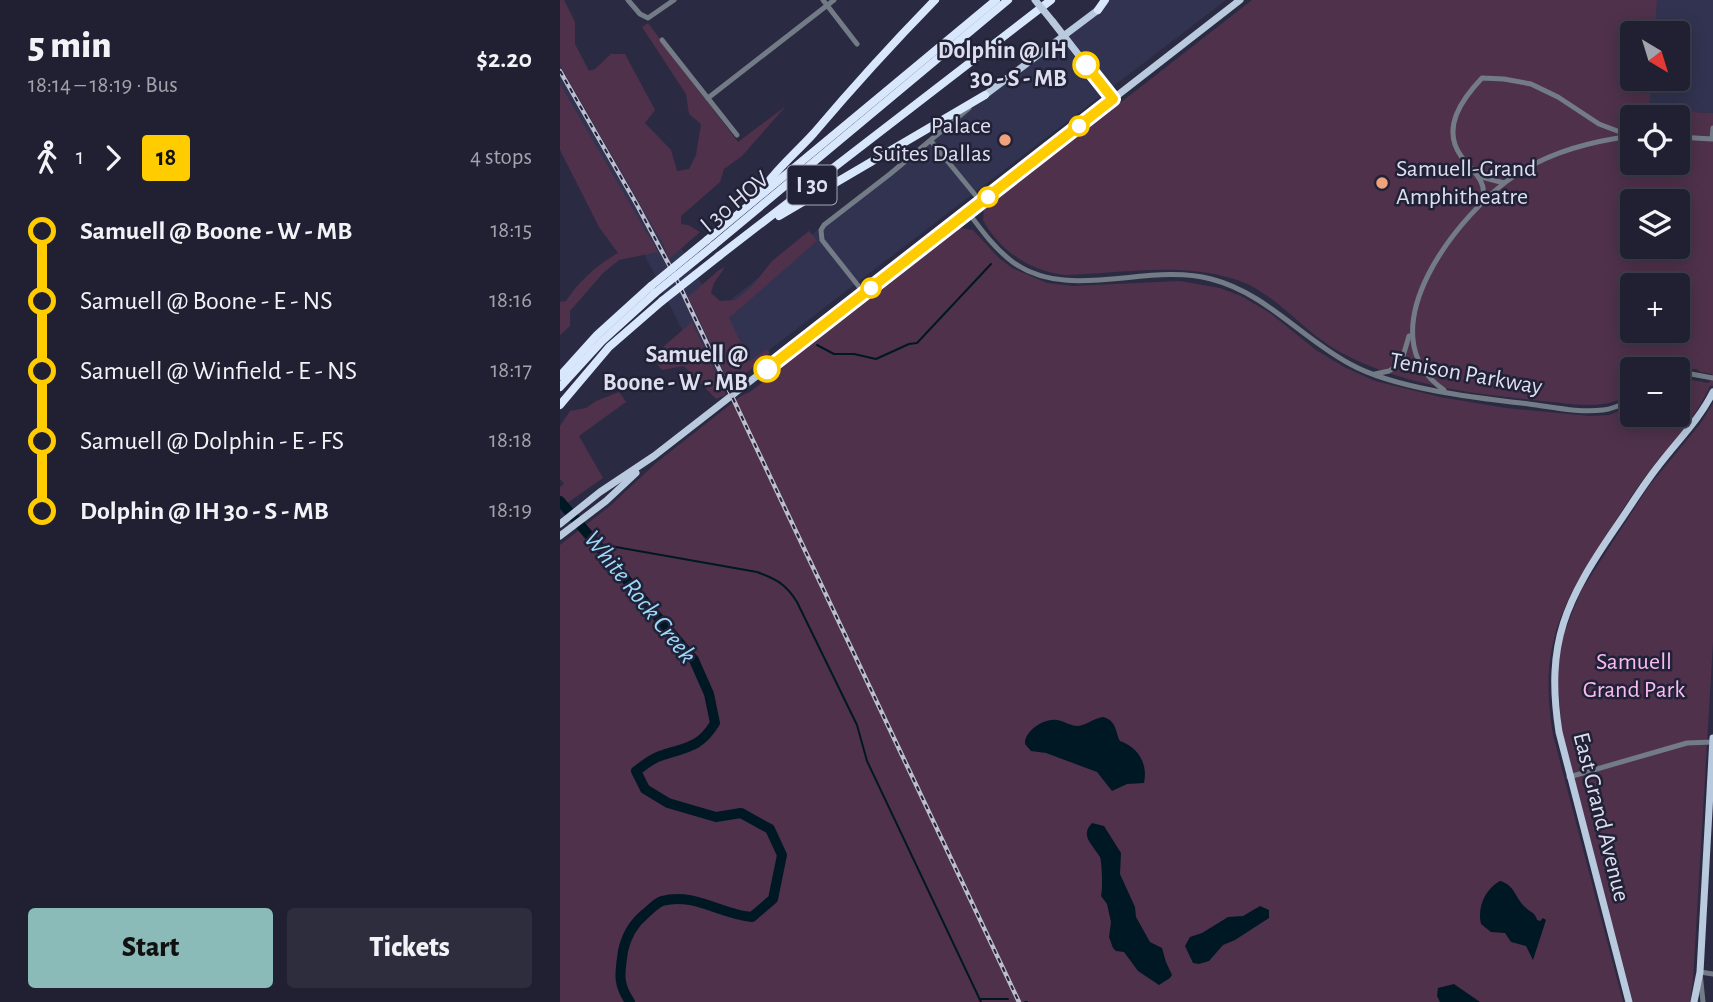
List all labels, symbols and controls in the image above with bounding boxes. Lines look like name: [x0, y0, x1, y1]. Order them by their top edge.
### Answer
north arrow: [1620, 21, 1690, 91]
map controls: [1620, 21, 1690, 427]
text: 5 min: [28, 27, 112, 65]
place label: Dolphin @ IH 30 - S - MB: [938, 39, 1067, 91]
text: $2.20: [476, 46, 532, 72]
marker: Dolphin @ IH 30 - S - MB: [1073, 52, 1099, 78]
text: 18:14 – 18:19 · Bus: [28, 74, 178, 97]
button: locate: [1620, 105, 1690, 175]
place label: Palace Suites Dallas: [872, 114, 991, 166]
unlabelled marker: [1069, 116, 1089, 136]
marker: Palace Suites Dallas: [997, 132, 1013, 148]
icon: walk: [28, 139, 66, 177]
icon: forward: [94, 139, 132, 177]
text: 1: [76, 146, 84, 169]
text: 18: [156, 146, 176, 170]
text: 4 stops: [470, 146, 532, 169]
place label: Samuell-Grand Amphitheatre: [1396, 157, 1537, 209]
street label: I 30 HOV: [696, 166, 774, 237]
road number: I 30: [788, 166, 836, 204]
marker: Samuell-Grand Amphitheatre: [1374, 175, 1390, 191]
unlabelled marker: [978, 187, 998, 207]
button: layers: [1620, 189, 1690, 259]
text: Samuell @ Boone - W - MB: [80, 218, 352, 244]
text: 18:15: [490, 219, 532, 242]
button: +: [1620, 273, 1690, 343]
unlabelled marker: [861, 278, 881, 298]
text: Samuell @ Boone - E - NS: [80, 288, 332, 314]
text: 18:16: [489, 289, 532, 312]
place label: Samuell @ Boone - W - MB: [603, 343, 748, 395]
street label: Tenison Parkway: [1388, 349, 1544, 399]
marker: Samuell @ Boone - W - MB: [754, 356, 780, 382]
button: −: [1620, 357, 1690, 427]
text: Samuell @ Winfield - E - NS: [80, 358, 357, 384]
text: 18:17: [490, 359, 532, 382]
text: Samuell @ Dolphin - E - FS: [80, 428, 344, 454]
text: 18:18: [489, 429, 532, 452]
text: Dolphin @ IH 30 - S - MB: [80, 498, 329, 524]
text: 18:19: [489, 499, 532, 522]
water label: White Rock Creek: [579, 526, 701, 668]
park label: Samuell Grand Park: [1583, 650, 1685, 702]
street label: East Grand Avenue: [1568, 730, 1634, 904]
button: Start: [28, 908, 273, 988]
button: Tickets: [287, 908, 532, 988]

